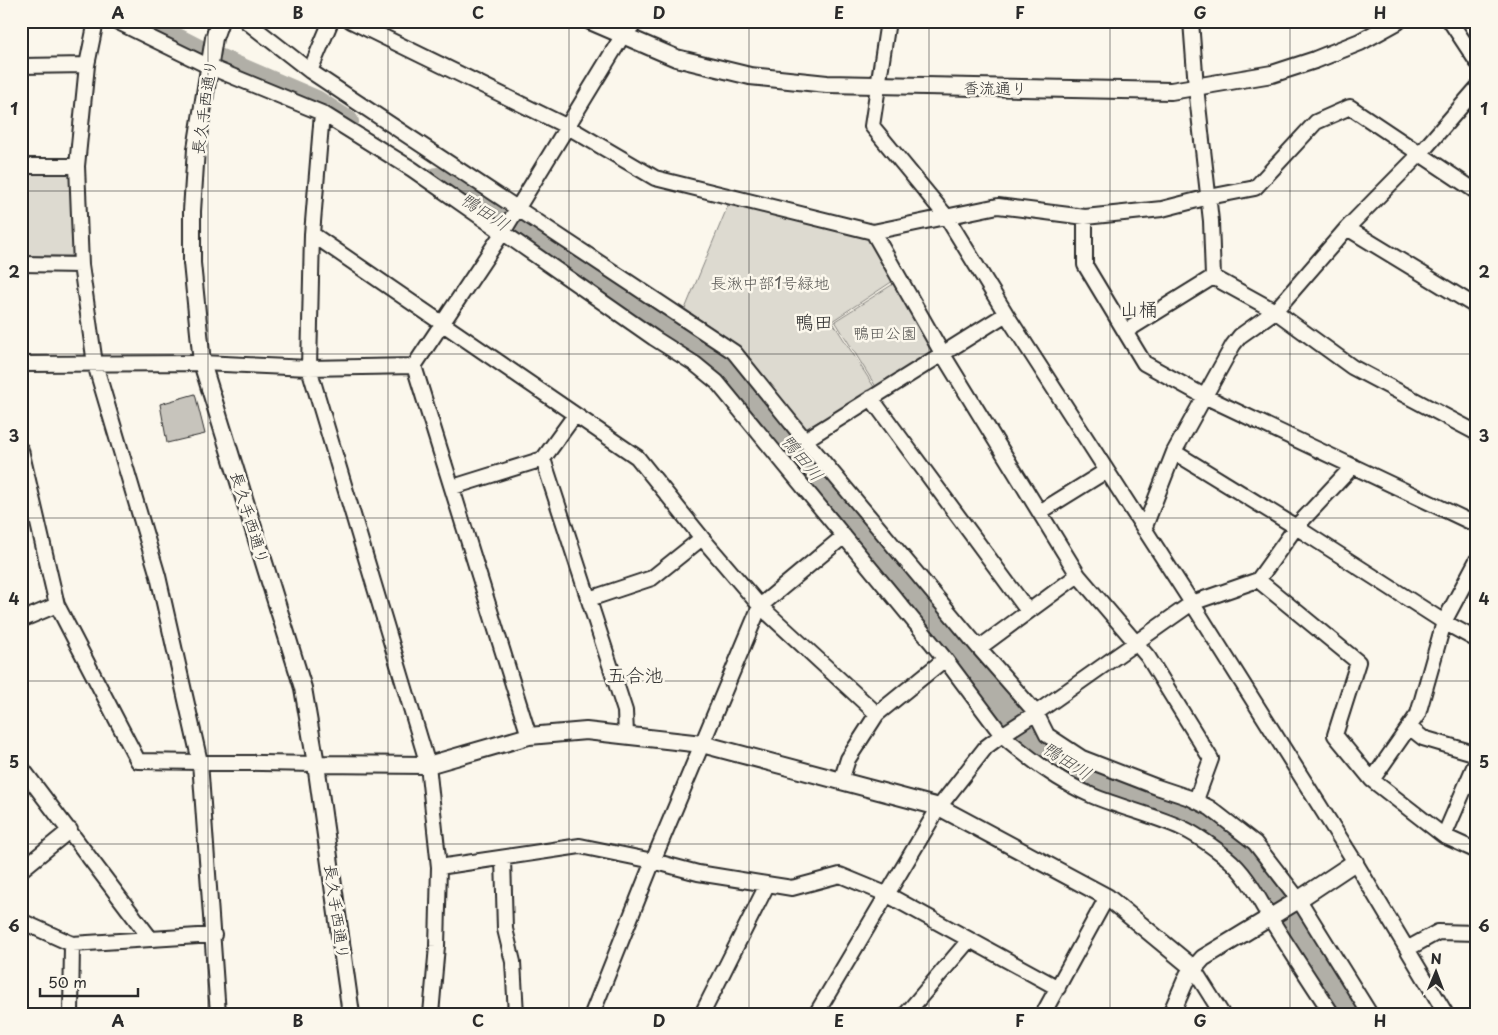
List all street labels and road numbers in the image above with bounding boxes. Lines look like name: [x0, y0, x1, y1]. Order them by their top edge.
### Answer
street label: 長久手西通り: [184, 58, 222, 156]
street label: 香流通り: [963, 74, 1027, 100]
street label: 長久手西通り: [225, 468, 276, 567]
street label: 長久手西通り: [319, 863, 357, 961]

